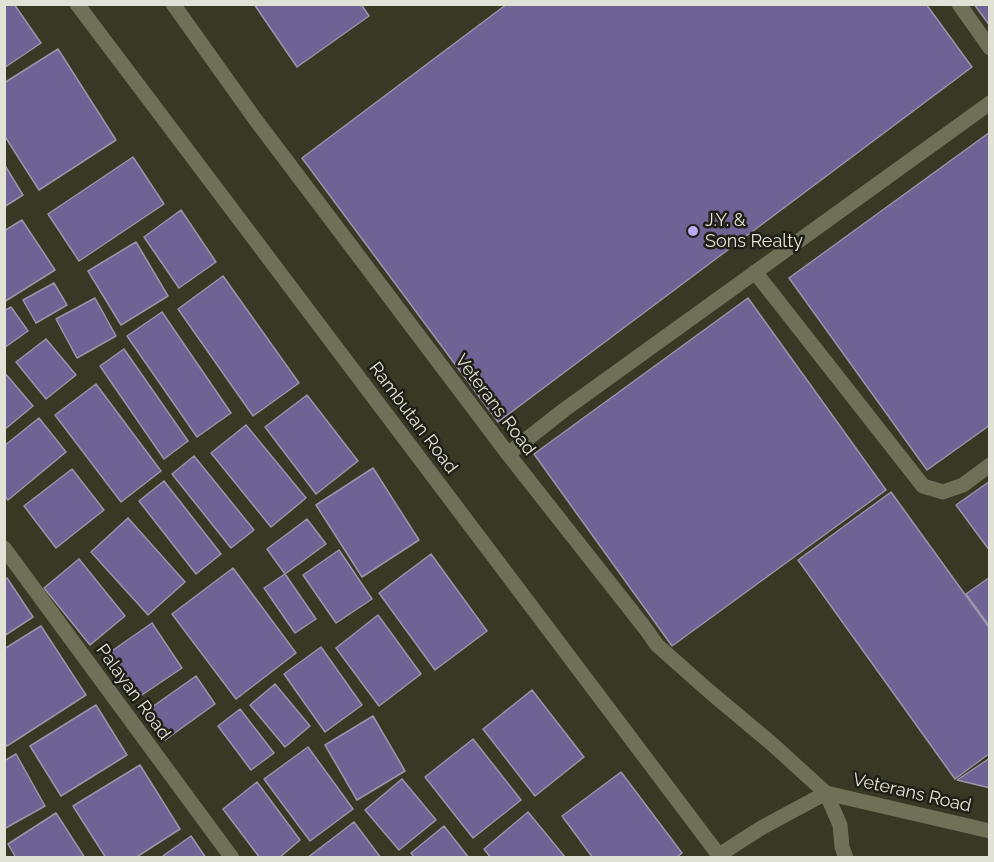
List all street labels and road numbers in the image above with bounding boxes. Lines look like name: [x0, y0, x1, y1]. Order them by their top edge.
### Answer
street label: Veterans Road: [450, 350, 540, 460]
street label: Rambutan Road: [364, 358, 462, 478]
street label: Palayan Road: [91, 640, 175, 744]
street label: Veterans Road: [851, 769, 973, 817]

